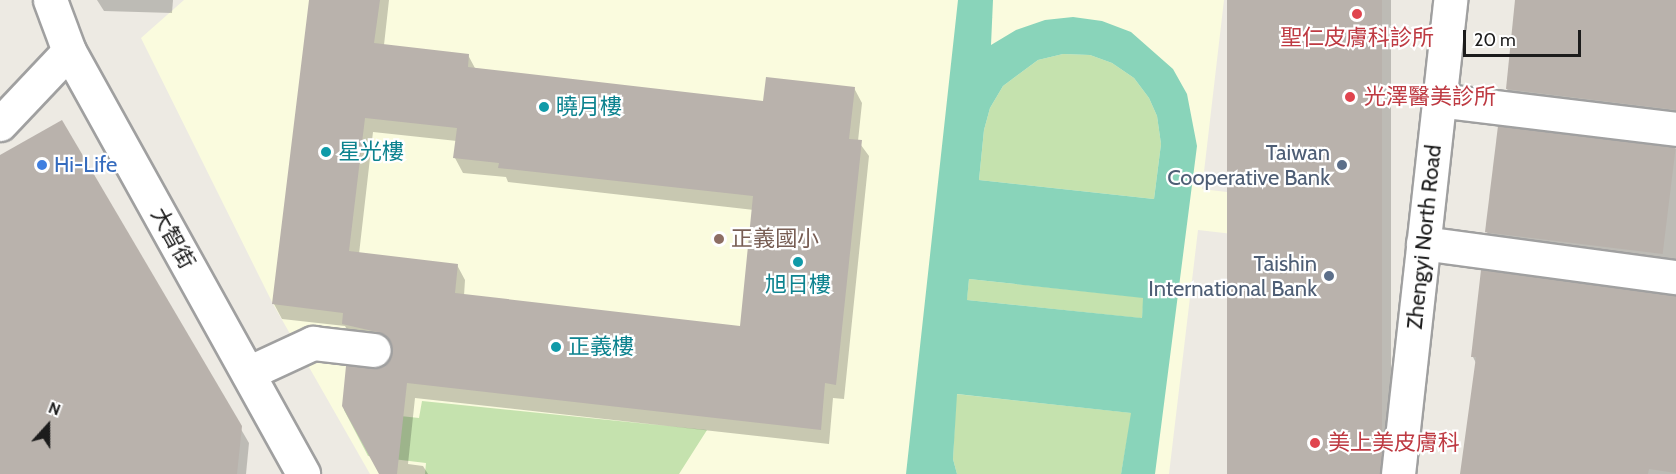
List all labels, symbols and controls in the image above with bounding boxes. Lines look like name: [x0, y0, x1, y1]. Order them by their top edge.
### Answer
marker: 聖仁皮膚科診所: [1348, 5, 1366, 23]
scale bar: [1466, 18, 1584, 56]
place label: 聖仁皮膚科診所: [1280, 25, 1434, 51]
text: 20 m: [1474, 29, 1516, 51]
place label: 光澤醫美診所: [1364, 84, 1496, 110]
marker: 光澤醫美診所: [1341, 88, 1359, 106]
place label: 曉月樓: [556, 94, 622, 120]
marker: 曉月樓: [537, 100, 551, 114]
place label: 星光樓: [338, 139, 404, 165]
place label: Taiwan Cooperative Bank: [1167, 139, 1330, 190]
street label: Zhengyi North Road: [1401, 143, 1447, 331]
marker: 星光樓: [319, 145, 333, 159]
place label: Hi-Life: [54, 152, 117, 178]
marker: Hi-Life: [35, 158, 49, 172]
marker: Taiwan Cooperative Bank: [1335, 158, 1349, 172]
street label: 大智街: [145, 203, 201, 273]
place label: 正義國小: [731, 226, 819, 252]
marker: 正義國小: [712, 232, 726, 246]
place label: Taishin International Bank: [1148, 250, 1317, 302]
marker: 旭日樓: [791, 255, 805, 269]
marker: Taishin International Bank: [1322, 269, 1336, 283]
place label: 旭日樓: [765, 272, 831, 298]
place label: 正義樓: [568, 334, 634, 360]
marker: 正義樓: [549, 340, 563, 354]
north arrow: [18, 396, 78, 456]
text: N: [46, 398, 63, 420]
place label: 美上美皮膚科: [1328, 430, 1460, 456]
marker: 美上美皮膚科: [1306, 434, 1324, 452]

